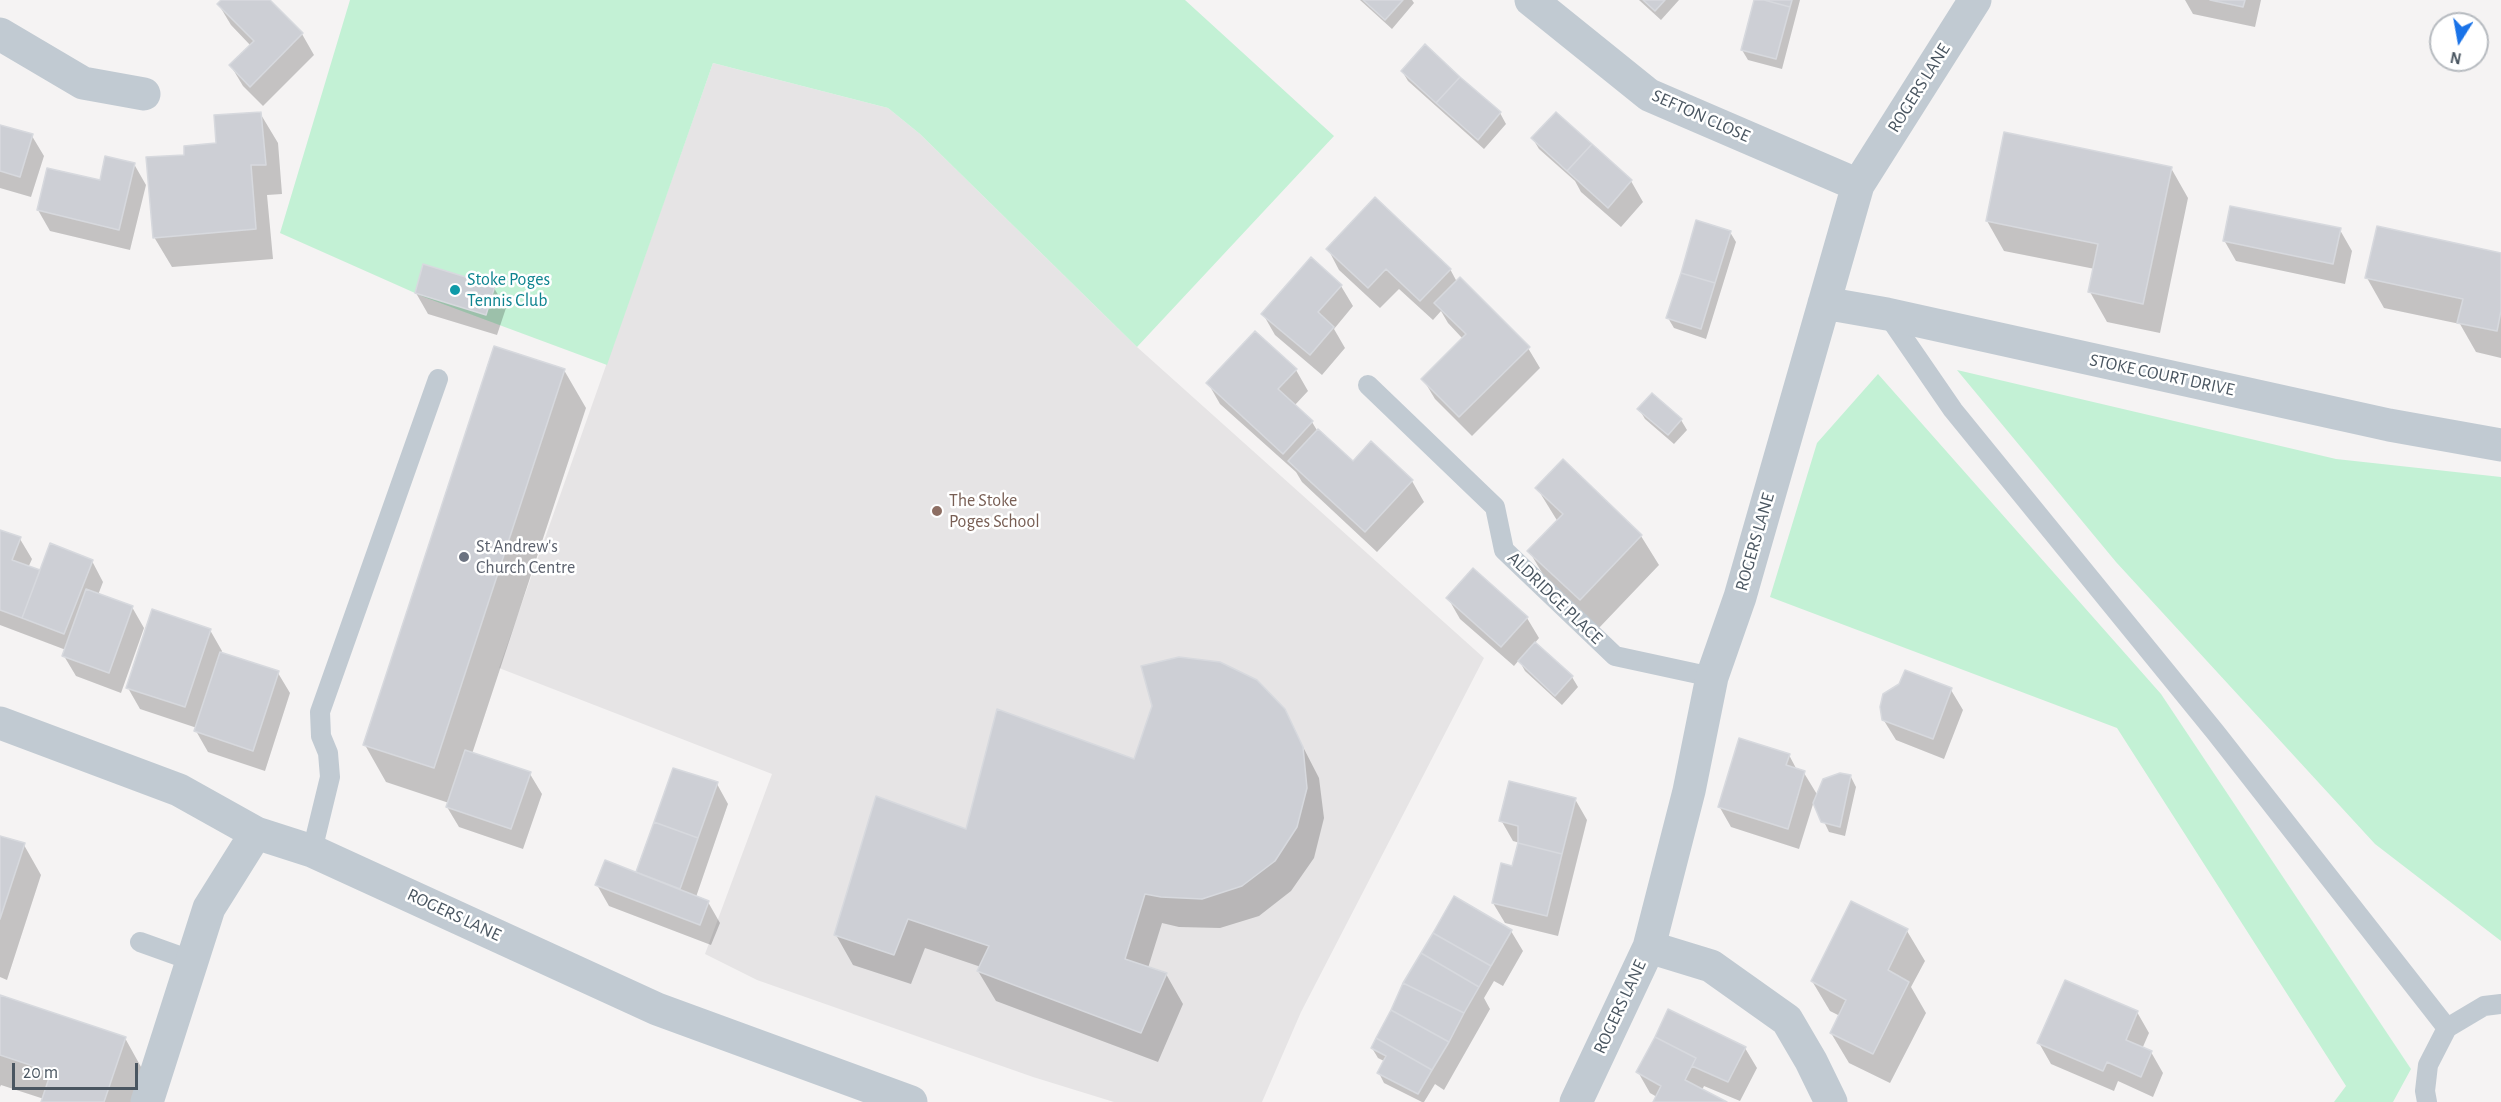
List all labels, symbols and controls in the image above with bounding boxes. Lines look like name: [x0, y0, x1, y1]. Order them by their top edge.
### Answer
north arrow: [2429, 12, 2489, 72]
street label: ROGERS LANE: [1883, 39, 1955, 137]
text: N: [2449, 49, 2463, 67]
street label: SEFTON CLOSE: [1649, 85, 1753, 147]
place label: Stoke Poges Tennis Club: [467, 269, 550, 312]
marker: Stoke Poges Tennis Club: [448, 283, 462, 297]
street label: STOKE COURT DRIVE: [2088, 349, 2236, 401]
place label: The Stoke Poges School: [949, 490, 1040, 532]
street label: ROGERS LANE: [1731, 490, 1779, 594]
marker: The Stoke Poges School: [930, 504, 944, 518]
place label: St Andrew's Church Centre: [476, 536, 575, 578]
street label: ALDRIDGE PLACE: [1503, 547, 1607, 649]
marker: St Andrew's Church Centre: [457, 550, 471, 564]
street label: ROGERS LANE: [404, 884, 504, 946]
street label: ROGERS LANE: [1589, 957, 1651, 1057]
scale bar: [15, 1051, 141, 1089]
text: 20 m: [23, 1064, 58, 1082]

